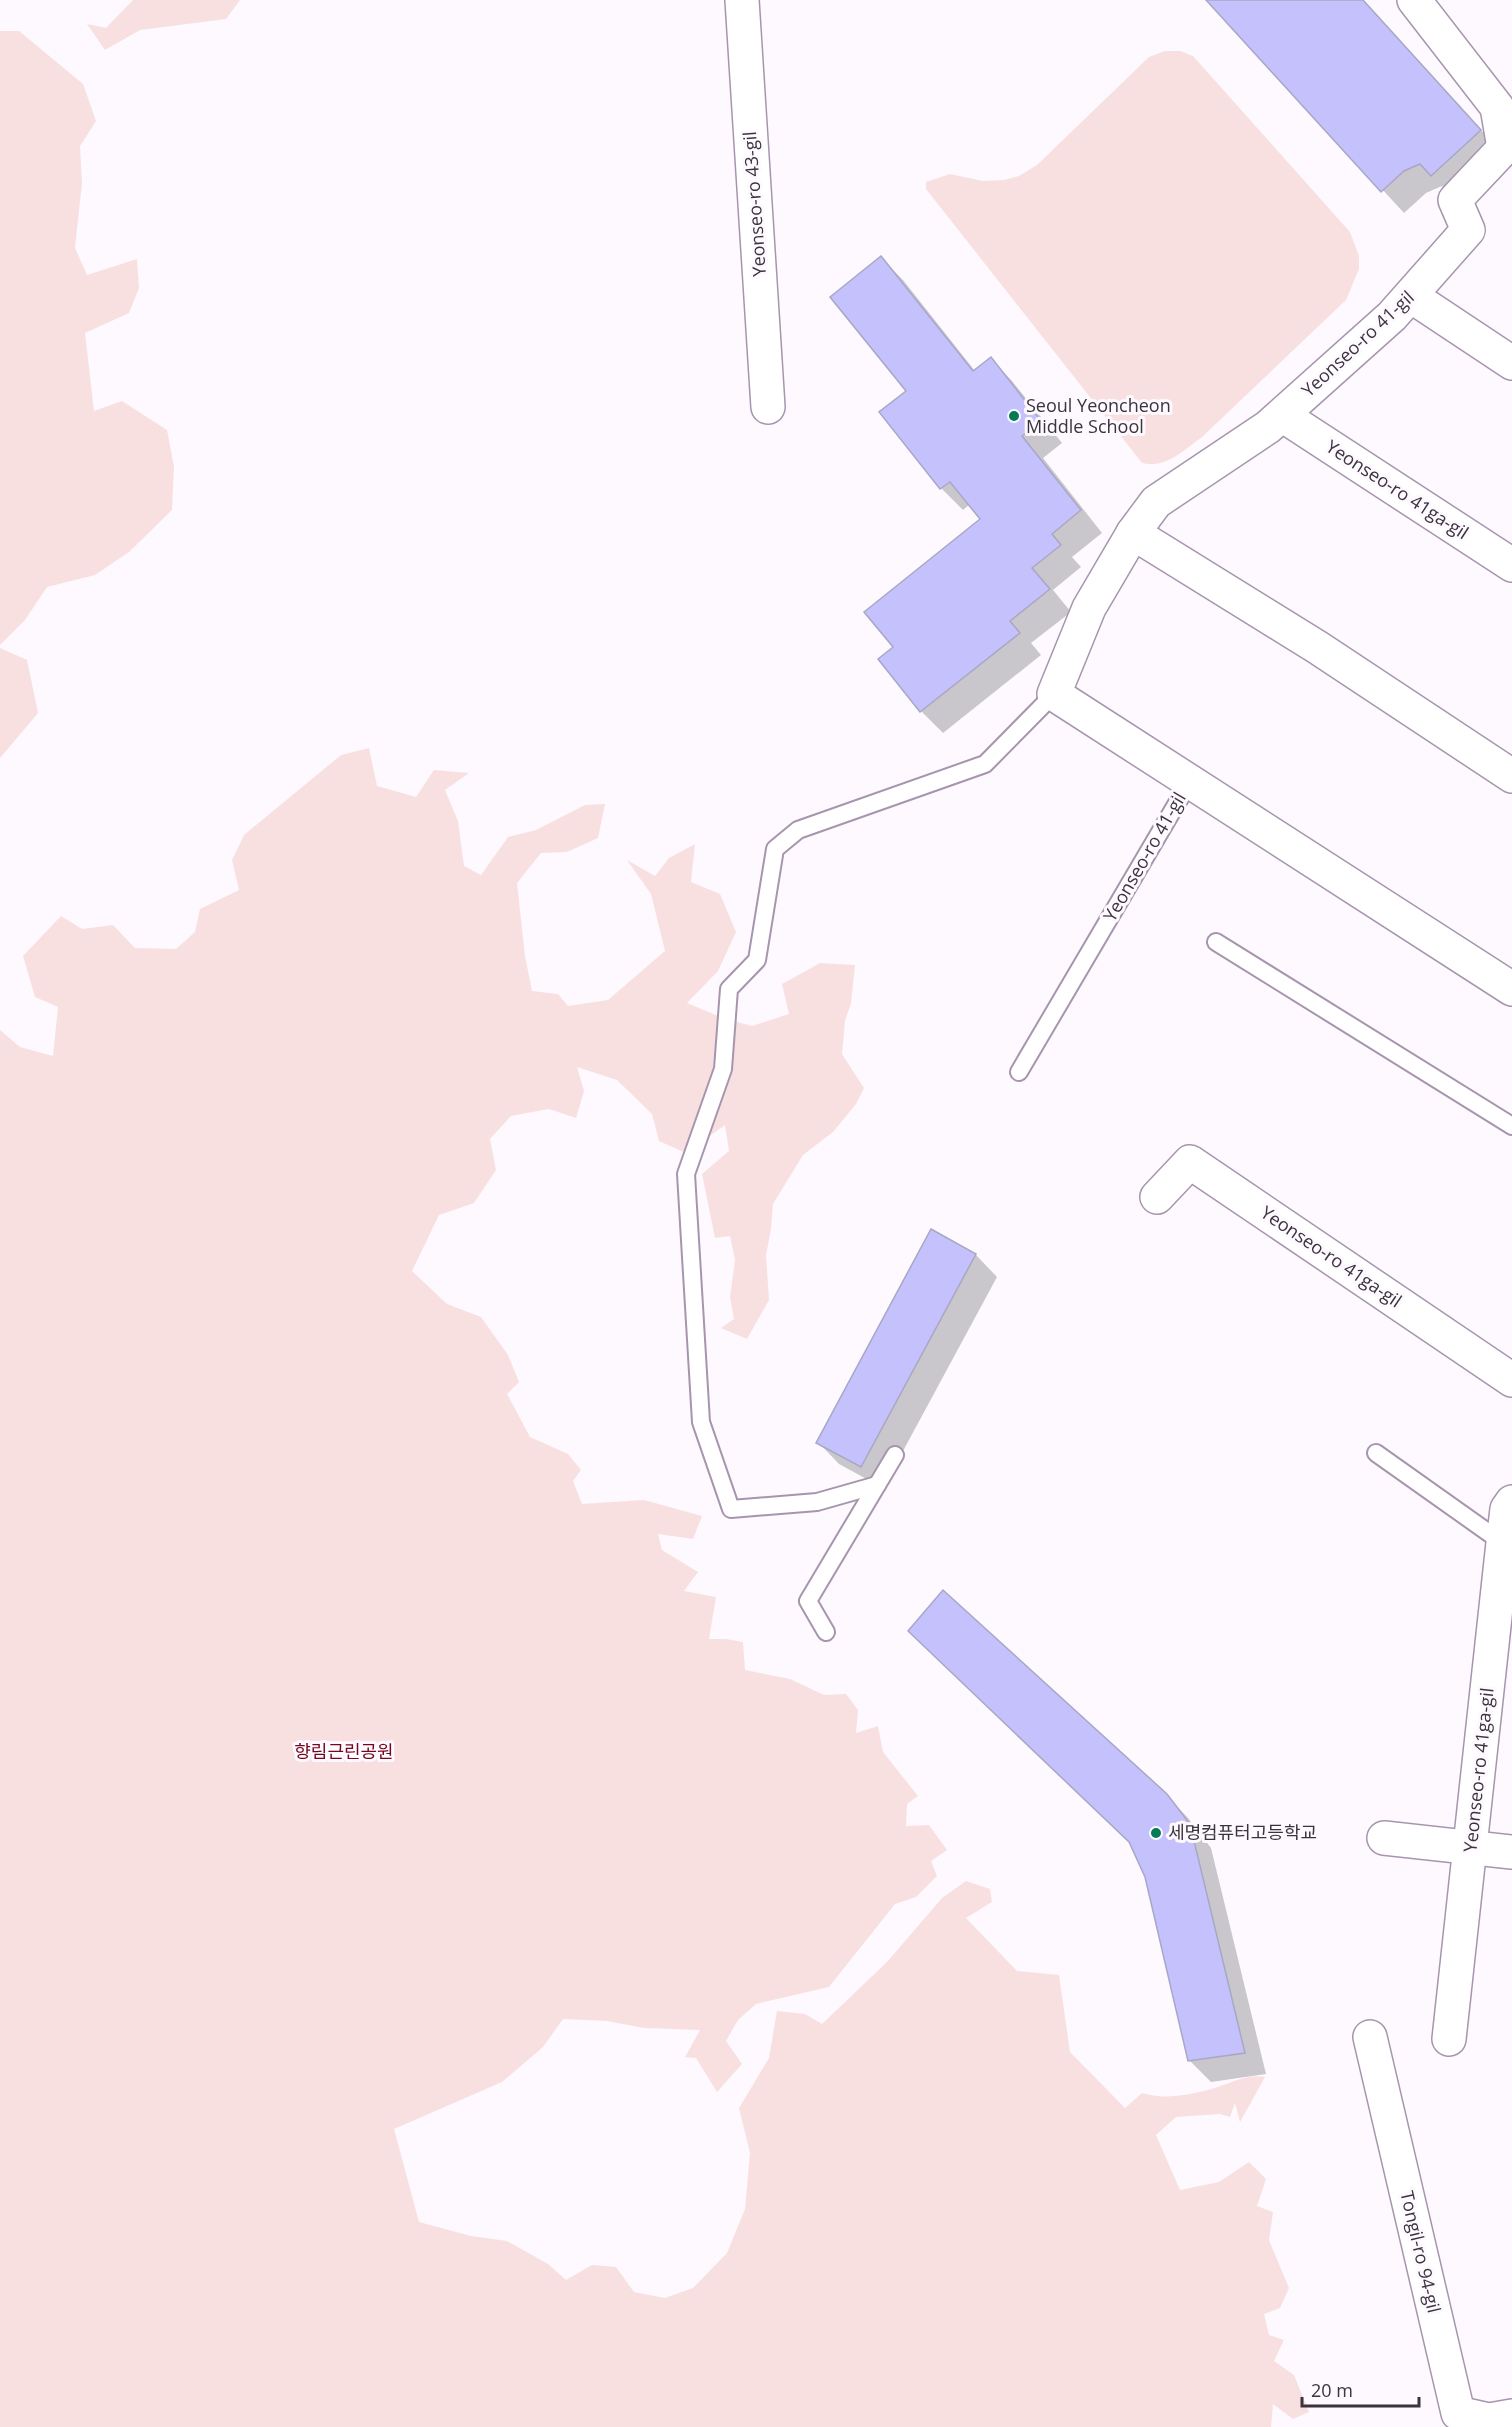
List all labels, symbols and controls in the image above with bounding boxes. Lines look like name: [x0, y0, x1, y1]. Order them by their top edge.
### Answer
street label: Yeonseo-ro 43-gil: [737, 131, 771, 277]
street label: Yeonseo-ro 41-gil: [1296, 285, 1419, 402]
place label: Seoul Yeoncheon Middle School: [1026, 393, 1171, 438]
marker: Seoul Yeoncheon Middle School: [1007, 409, 1021, 423]
street label: Yeonseo-ro 41ga-gil: [1322, 434, 1473, 544]
street label: Yeonseo-ro 41-gil: [1097, 788, 1191, 925]
street label: Yeonseo-ro 41ga-gil: [1256, 1200, 1407, 1312]
street label: Yeonseo-ro 41ga-gil: [1457, 1686, 1499, 1853]
park label: 향림근린공원: [294, 1739, 394, 1763]
place label: 세명컴퓨터고등학교: [1168, 1820, 1317, 1844]
marker: 세명컴퓨터고등학교: [1149, 1826, 1163, 1840]
street label: Tongil-ro 94-gil: [1395, 2188, 1447, 2315]
scale bar: [1302, 2370, 1419, 2408]
text: 20 m: [1311, 2378, 1353, 2402]

